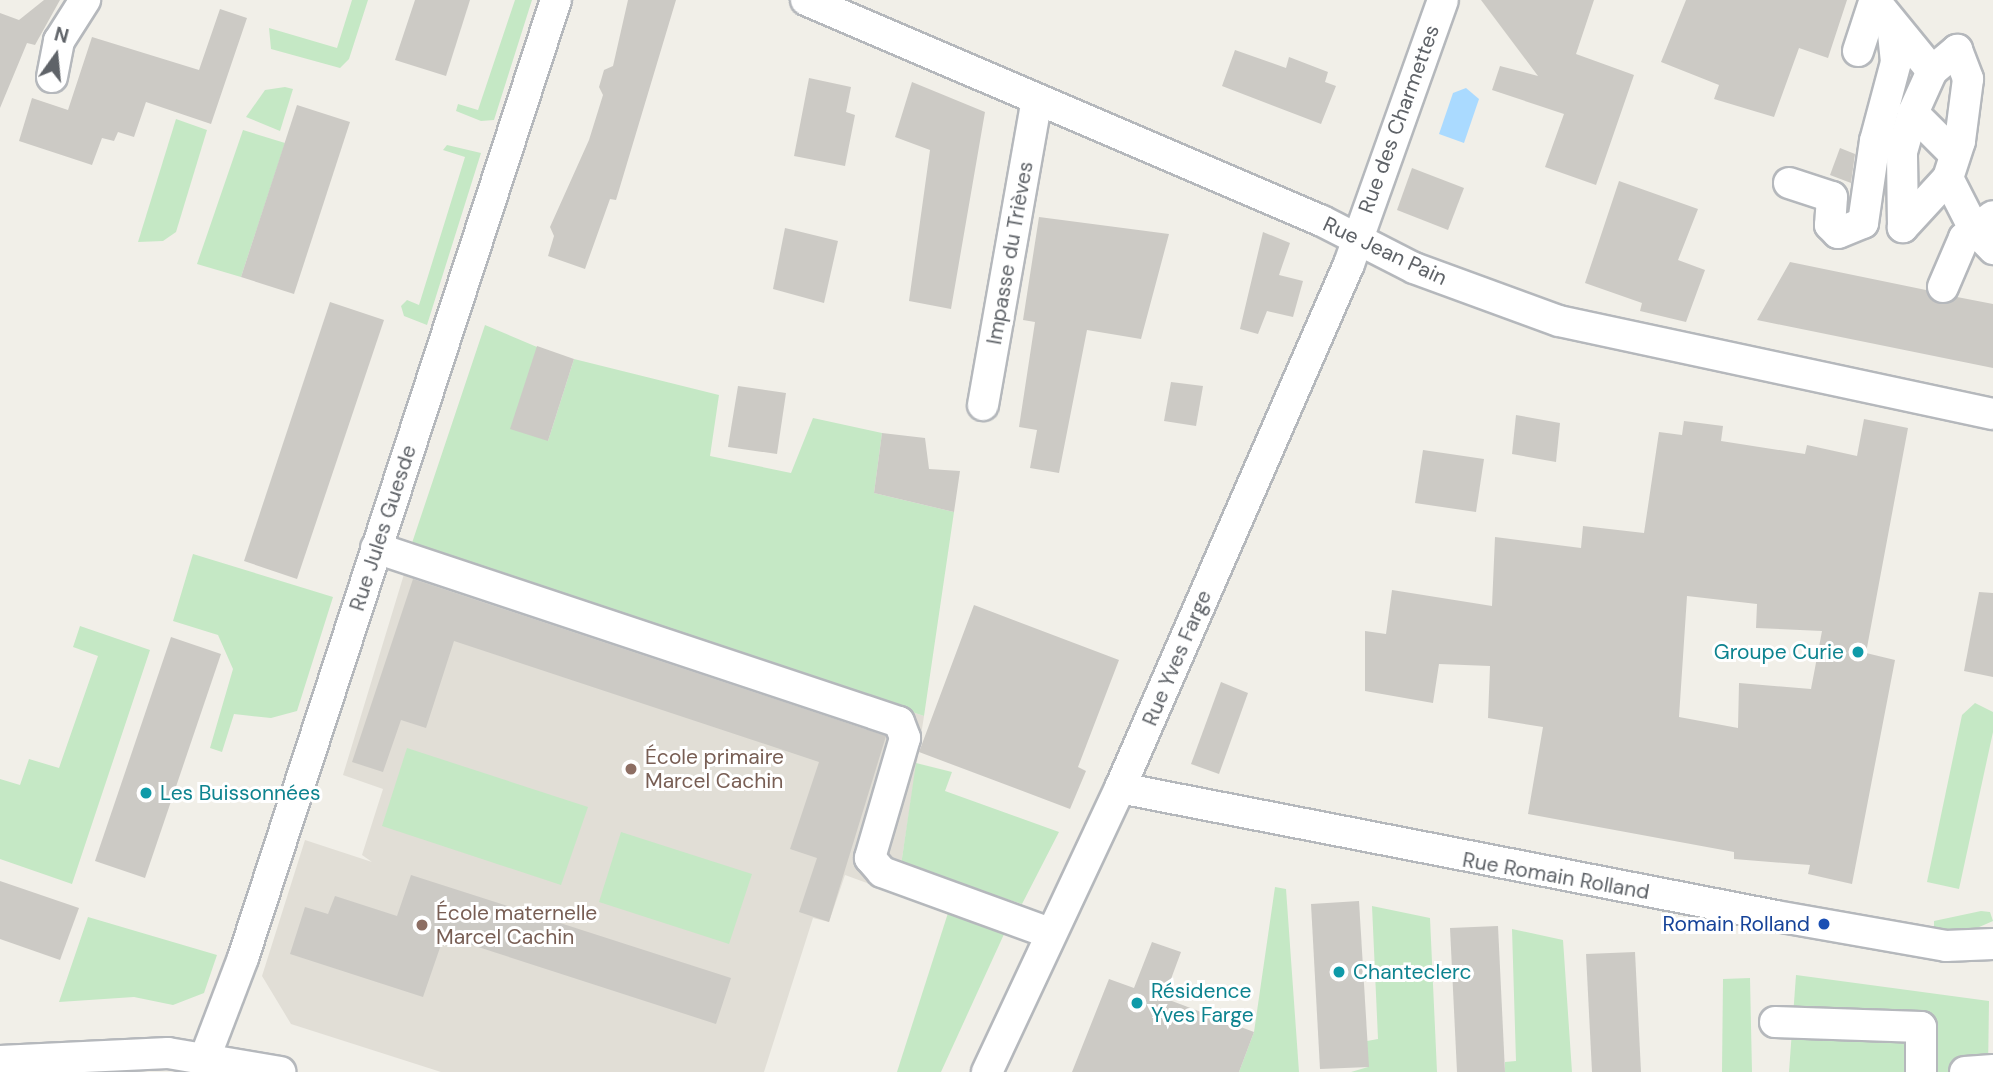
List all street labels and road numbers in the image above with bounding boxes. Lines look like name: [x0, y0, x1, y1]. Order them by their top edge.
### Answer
street label: Rue des Charmettes: [1353, 21, 1445, 217]
street label: Impasse du Trièves: [981, 159, 1039, 347]
street label: Rue Jean Pain: [1319, 211, 1451, 291]
street label: Rue Jules Guesde: [344, 442, 422, 614]
street label: Rue Yves Farge: [1137, 587, 1217, 729]
street label: Rue Romain Rolland: [1461, 847, 1651, 905]

